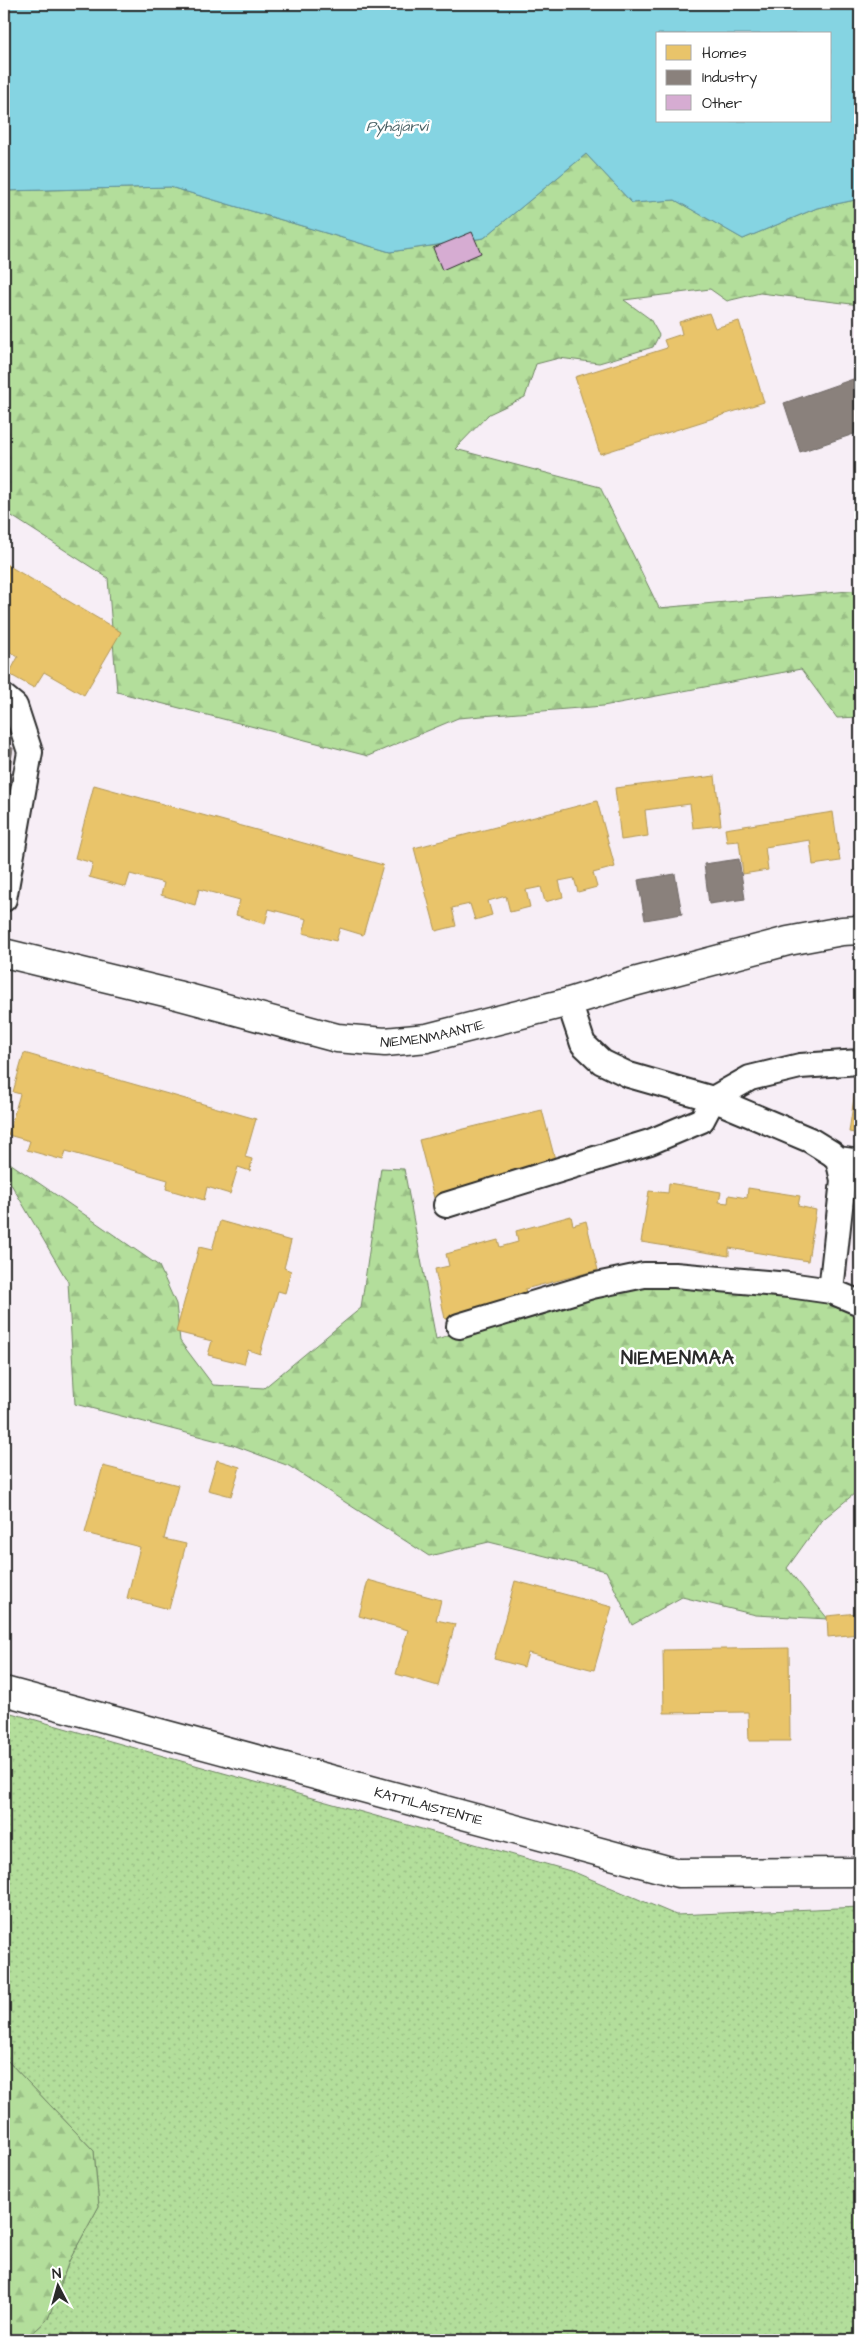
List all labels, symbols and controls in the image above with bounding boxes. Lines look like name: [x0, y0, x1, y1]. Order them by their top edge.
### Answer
legend: [656, 32, 832, 122]
text: Homes: [702, 43, 747, 64]
text: Industry: [702, 67, 757, 89]
text: Other: [702, 93, 742, 114]
water label: Pyhäjärvi: [366, 116, 429, 138]
street label: NIEMENMAANTIE: [380, 1015, 487, 1053]
district label: NIEMENMAA: [621, 1345, 735, 1372]
street label: KATTILAISTENTIE: [372, 1782, 486, 1831]
north arrow: [32, 2262, 82, 2312]
text: N: [51, 2264, 62, 2284]

